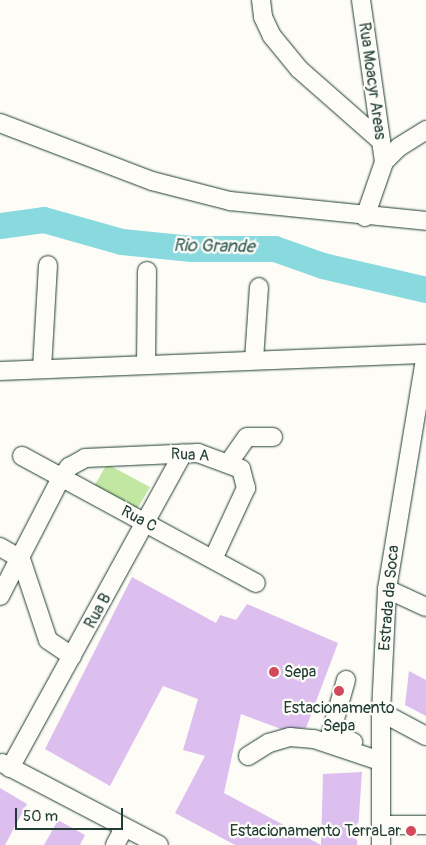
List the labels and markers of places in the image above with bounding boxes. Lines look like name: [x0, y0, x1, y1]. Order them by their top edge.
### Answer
place label: Sepa: [284, 662, 316, 682]
marker: Sepa: [268, 666, 280, 678]
marker: Estacionamento Sepa: [333, 685, 345, 697]
place label: Estacionamento Sepa: [284, 698, 394, 736]
place label: Estacionamento TerraLar: [230, 821, 401, 841]
marker: Estacionamento TerraLar: [405, 825, 417, 837]

